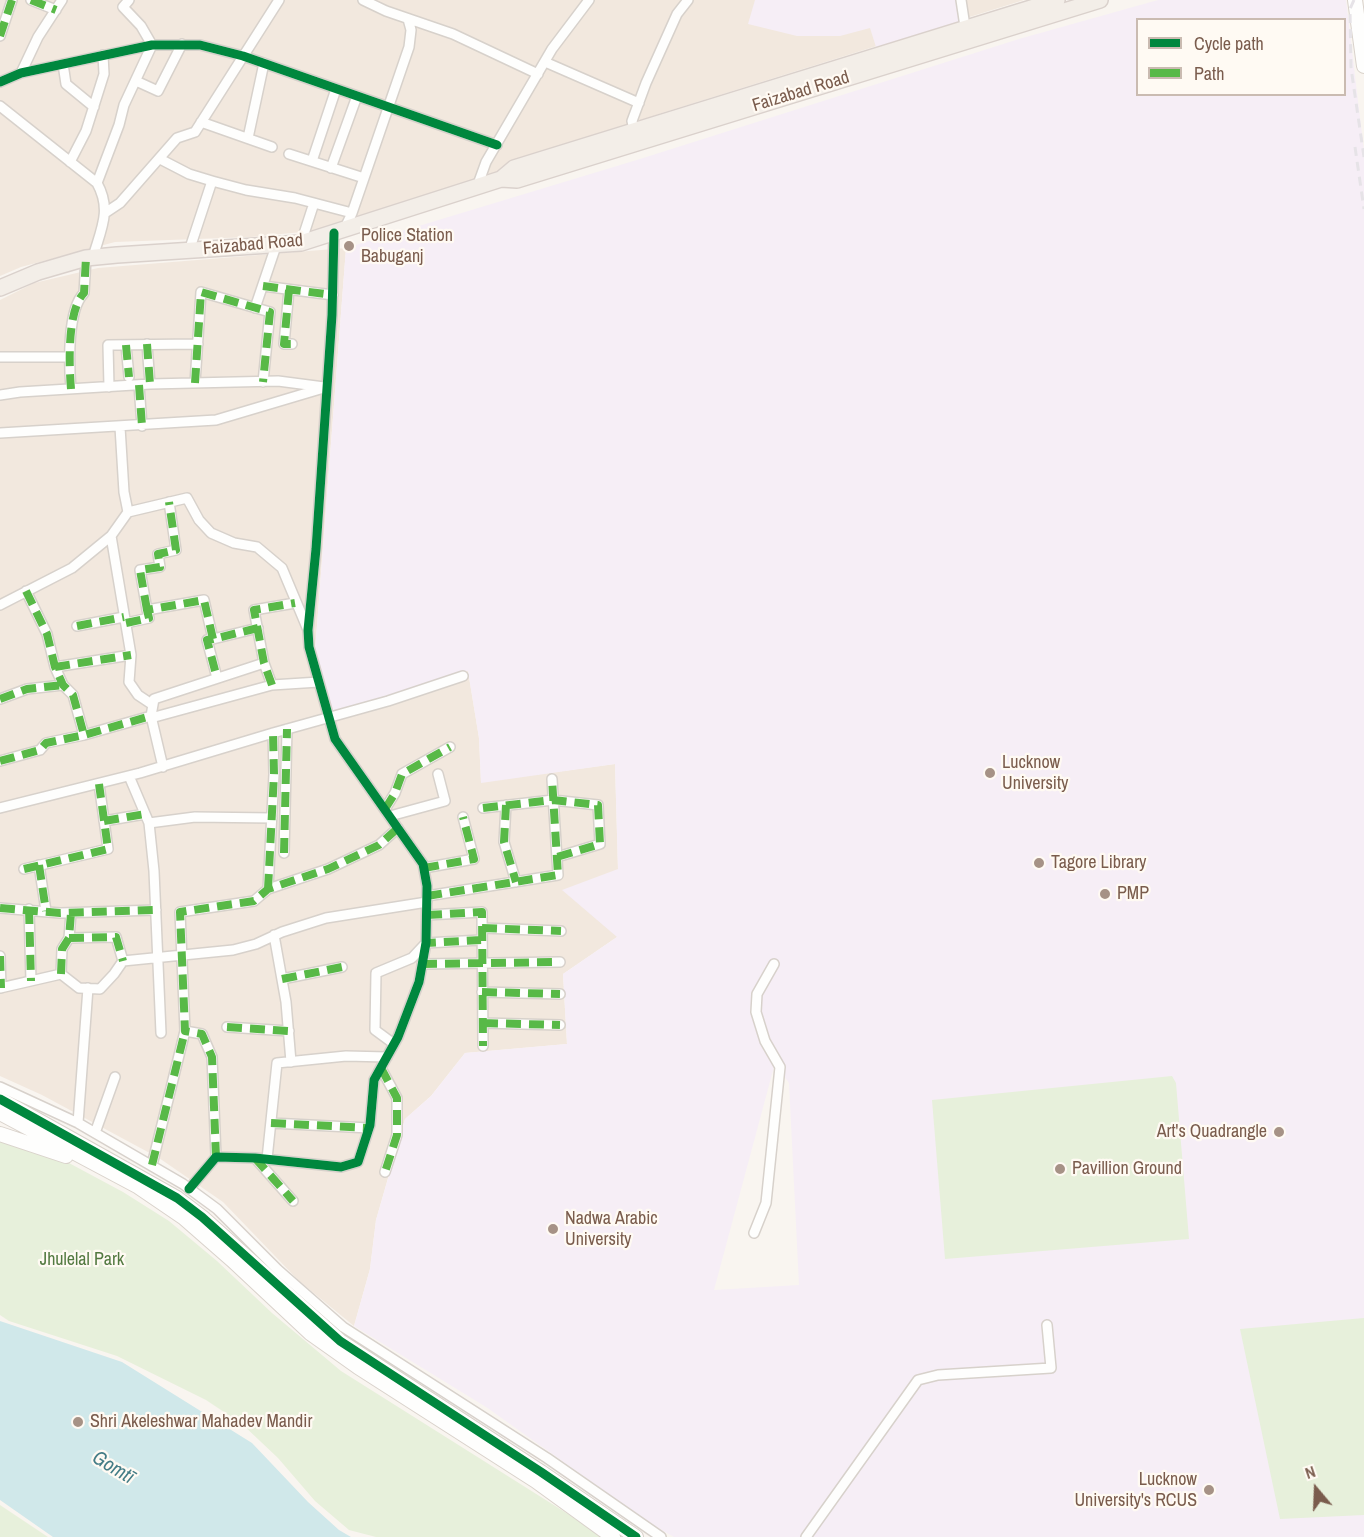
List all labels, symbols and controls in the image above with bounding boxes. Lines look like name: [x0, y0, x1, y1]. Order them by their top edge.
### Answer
legend: [1136, 18, 1346, 96]
text: Cycle path: [1194, 31, 1264, 56]
text: Path: [1194, 61, 1224, 86]
street label: Faizabad Road: [750, 67, 852, 117]
place label: Police Station Babuganj: [361, 225, 453, 268]
street label: Faizabad Road: [202, 230, 304, 260]
marker: Police Station Babuganj: [342, 239, 356, 253]
place label: Lucknow University: [1002, 752, 1068, 795]
marker: Lucknow University: [983, 766, 997, 780]
place label: Tagore Library: [1051, 852, 1146, 874]
marker: Tagore Library: [1032, 856, 1046, 870]
place label: PMP: [1117, 883, 1149, 905]
marker: PMP: [1098, 887, 1112, 901]
place label: Art's Quadrangle: [1157, 1121, 1267, 1143]
marker: Art's Quadrangle: [1272, 1125, 1286, 1139]
place label: Pavillion Ground: [1072, 1158, 1182, 1180]
marker: Pavillion Ground: [1053, 1162, 1067, 1176]
place label: Nadwa Arabic University: [565, 1208, 658, 1250]
marker: Nadwa Arabic University: [546, 1222, 560, 1236]
park label: Jhulelal Park: [40, 1249, 124, 1271]
place label: Shri Akeleshwar Mahadev Mandir: [90, 1411, 312, 1433]
marker: Shri Akeleshwar Mahadev Mandir: [71, 1415, 85, 1429]
water label: Gomtī: [88, 1446, 138, 1490]
north arrow: [1286, 1459, 1346, 1519]
text: N: [1302, 1460, 1318, 1484]
place label: Lucknow University's RCUS: [1074, 1469, 1197, 1512]
marker: Lucknow University's RCUS: [1202, 1483, 1216, 1497]

